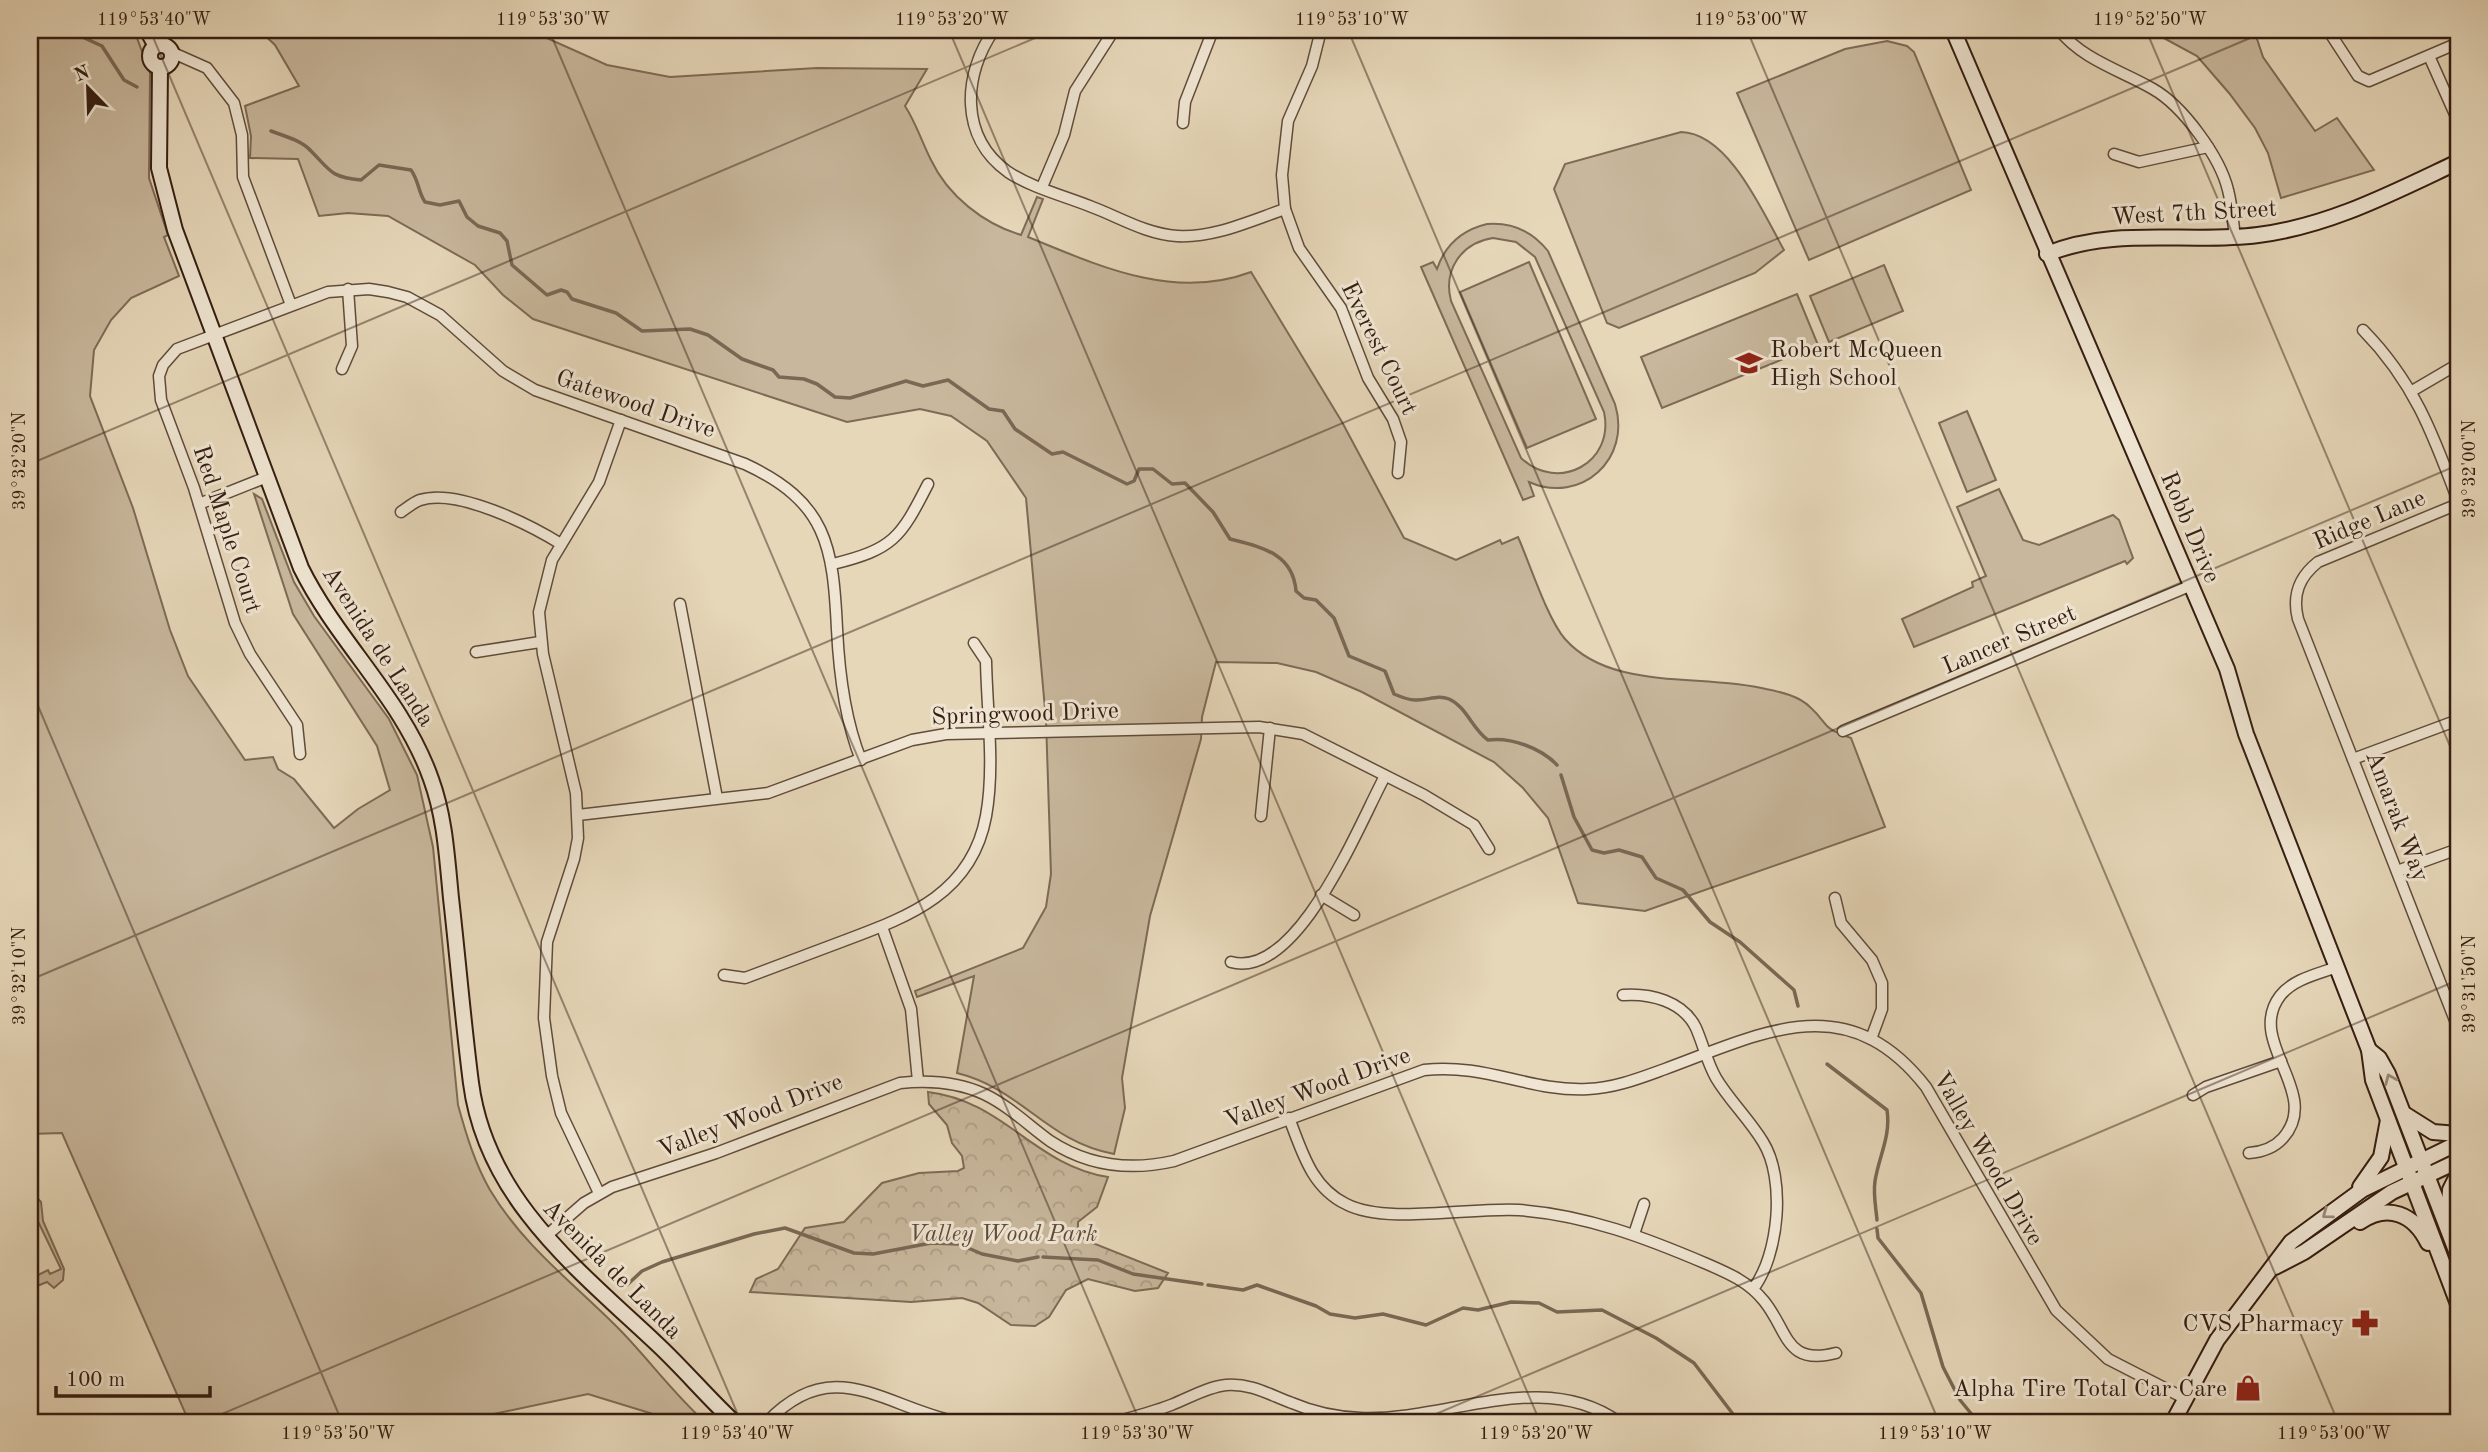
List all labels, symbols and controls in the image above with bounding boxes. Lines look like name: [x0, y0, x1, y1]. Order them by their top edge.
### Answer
text: 119°53'40"W: [97, 11, 211, 29]
text: 119°53'30"W: [496, 11, 610, 29]
text: 119°53'20"W: [895, 11, 1009, 29]
text: 119°53'10"W: [1295, 11, 1409, 29]
text: 119°53'00"W: [1694, 11, 1808, 29]
text: 119°52'50"W: [2093, 11, 2207, 29]
north arrow: [52, 52, 122, 122]
text: N: [72, 63, 93, 86]
street label: West 7th Street: [2111, 198, 2277, 230]
street label: Everest Court: [1336, 279, 1421, 419]
place label: Robert McQueen High School: [1770, 339, 1943, 391]
school or university icon: Robert McQueen High School: [1734, 348, 1764, 378]
street label: Gatewood Drive: [553, 366, 718, 443]
text: 39°32'20"N: [11, 412, 29, 510]
text: 39°32'00"N: [2461, 420, 2479, 518]
street label: Red Maple Court: [188, 443, 265, 617]
street label: Robb Drive: [2155, 469, 2223, 587]
street label: Ridge Lane: [2310, 487, 2429, 555]
street label: Avenida de Landa: [317, 563, 438, 732]
street label: Lancer Street: [1939, 602, 2080, 680]
street label: Springwood Drive: [931, 700, 1119, 730]
street label: Amarak Way: [2360, 748, 2432, 886]
text: 39°32'10"N: [11, 927, 29, 1025]
text: 39°31'50"N: [2461, 935, 2479, 1033]
street label: Valley Wood Drive: [1222, 1044, 1414, 1134]
street label: Valley Wood Drive: [1928, 1068, 2047, 1250]
street label: Valley Wood Drive: [655, 1071, 846, 1163]
one-way arrow: [2384, 1074, 2398, 1086]
street label: Avenida de Landa: [538, 1196, 686, 1345]
one-way arrow: [2322, 1206, 2335, 1218]
park label: Valley Wood Park: [909, 1223, 1097, 1247]
pharmacy icon: CVS Pharmacy: [2350, 1308, 2380, 1338]
place label: CVS Pharmacy: [2183, 1313, 2344, 1337]
scale bar: [56, 1354, 210, 1398]
text: 100 m: [66, 1370, 125, 1391]
shop icon: Alpha Tire Total Car Care: [2233, 1373, 2263, 1403]
place label: Alpha Tire Total Car Care: [1953, 1378, 2227, 1402]
text: 119°53'50"W: [281, 1425, 395, 1443]
text: 119°53'40"W: [680, 1425, 794, 1443]
text: 119°53'30"W: [1080, 1425, 1194, 1443]
text: 119°53'20"W: [1479, 1425, 1593, 1443]
text: 119°53'10"W: [1878, 1425, 1992, 1443]
text: 119°53'00"W: [2277, 1425, 2391, 1443]

